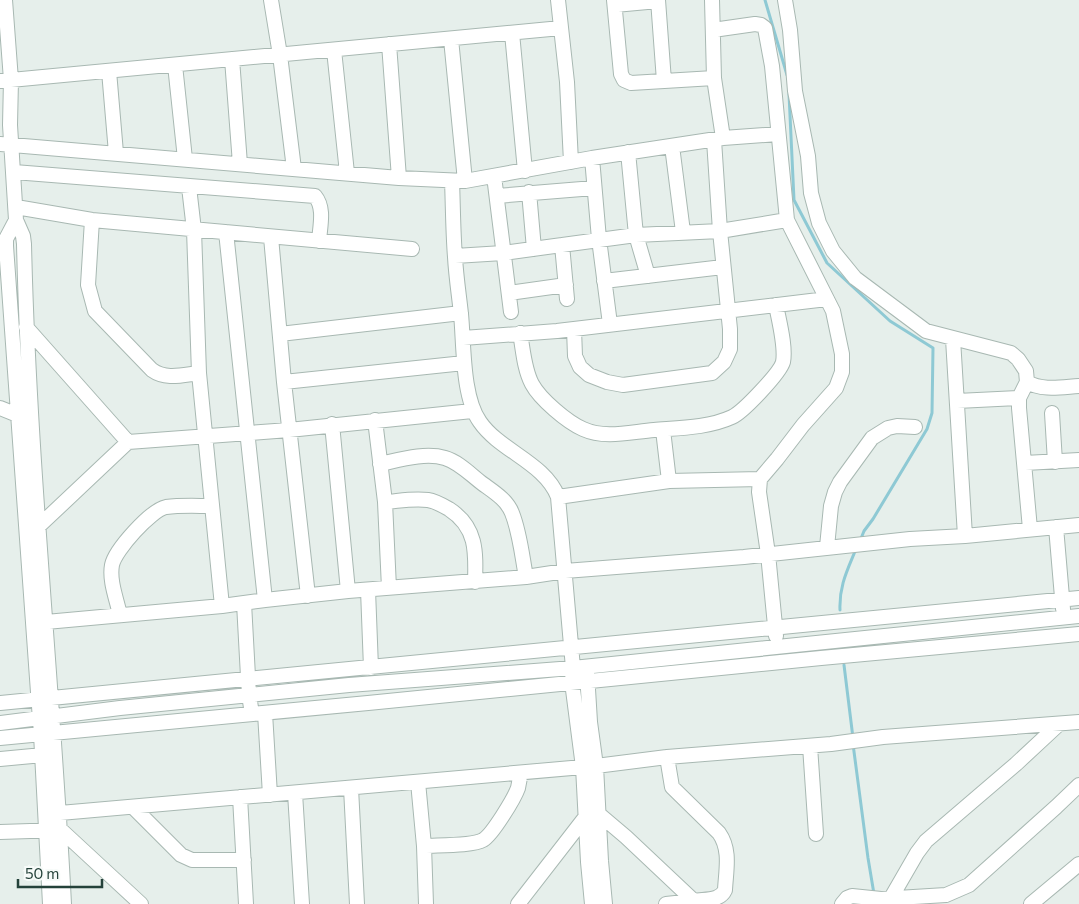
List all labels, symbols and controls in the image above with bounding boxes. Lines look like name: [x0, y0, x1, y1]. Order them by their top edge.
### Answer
scale bar: [18, 856, 101, 888]
text: 50 m: [25, 864, 59, 882]

